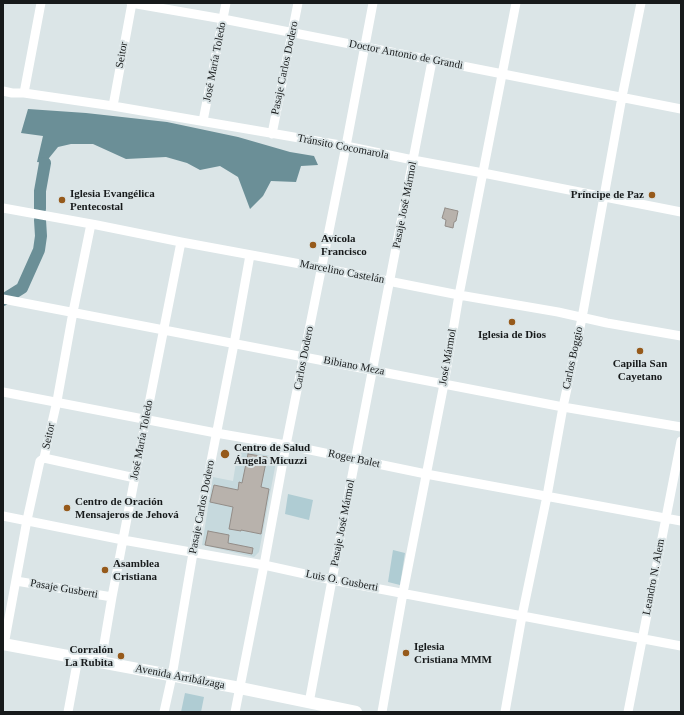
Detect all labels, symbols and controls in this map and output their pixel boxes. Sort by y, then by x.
street label: Pasaje Carlos Dodero [269,20,301,116]
street label: José María Toledo [201,21,229,103]
street label: Doctor Antonio de Grandi [348,37,464,73]
street label: Seitor [113,41,131,69]
street label: Tránsito Cocomarola [296,132,390,162]
street label: Pasaje José Mármol [390,161,420,249]
place label: Iglesia Evangélica Pentecostal [70,187,155,213]
place label: Príncipe de Paz [571,188,644,202]
marker: Príncipe de Paz [647,190,657,200]
marker: Iglesia Evangélica Pentecostal [57,195,67,205]
place label: Avícola Francisco [321,232,367,258]
marker: Avícola Francisco [308,240,318,250]
street label: Marcelino Castelán [299,257,385,287]
marker: Iglesia de Dios [507,317,517,327]
street label: Carlos Dodero [291,325,317,391]
street label: Carlos Boggio [560,325,586,391]
street label: José Mármol [437,328,459,386]
place label: Iglesia de Dios [478,328,546,342]
marker: Capilla San Cayetano [635,346,645,356]
street label: Bibiano Meza [322,354,386,378]
place label: Capilla San Cayetano [613,357,667,383]
street label: José María Toledo [128,399,156,481]
street label: Seitor [40,422,58,450]
place label: Centro de Salud Ángela Micuzzi [234,441,310,467]
street label: Roger Balet [327,447,381,471]
marker: Centro de Salud Ángela Micuzzi [219,448,231,460]
street label: Pasaje Carlos Dodero [186,459,218,555]
street label: Pasaje José Mármol [328,479,358,567]
place label: Centro de Oración Mensajeros de Jehová [75,495,179,521]
marker: Centro de Oración Mensajeros de Jehová [62,503,72,513]
street label: Leandro N. Alem [640,538,668,616]
place label: Asamblea Cristiana [113,557,159,583]
marker: Asamblea Cristiana [100,565,110,575]
street label: Luis O. Gusberti [305,567,379,595]
street label: Pasaje Gusberti [29,577,99,601]
place label: Iglesia Cristiana MMM [414,640,492,666]
place label: Corralón La Rubita [65,643,113,669]
marker: Iglesia Cristiana MMM [401,648,411,658]
marker: Corralón La Rubita [116,651,126,661]
street label: Avenida Arribálzaga [134,662,226,692]

